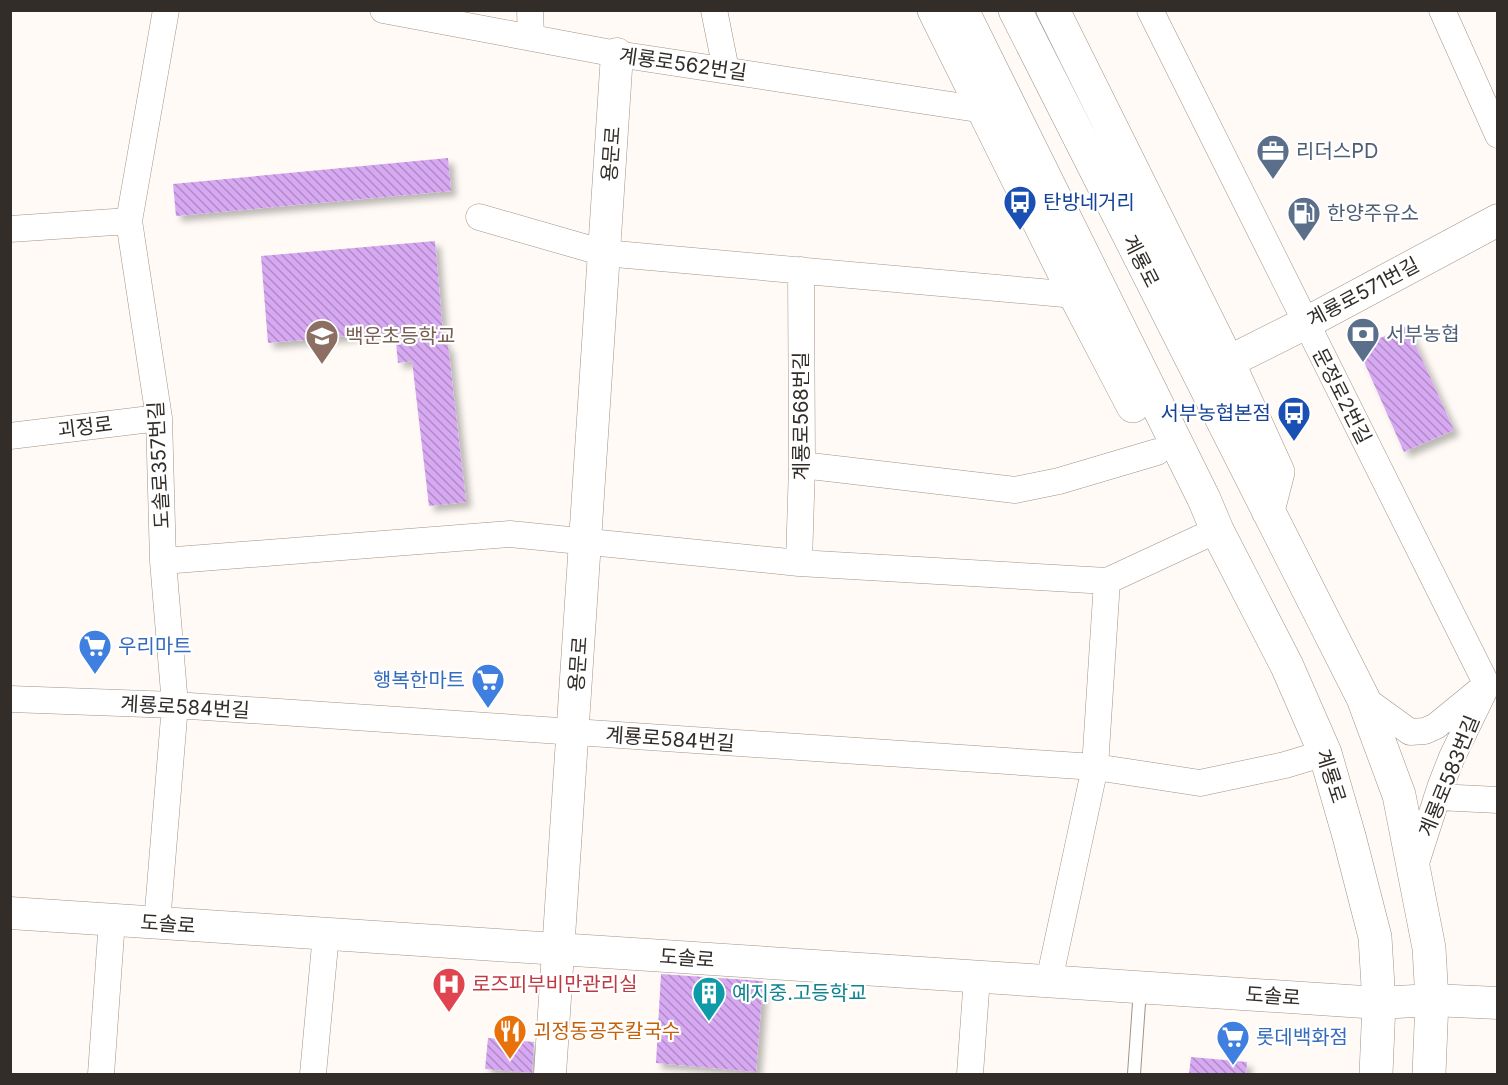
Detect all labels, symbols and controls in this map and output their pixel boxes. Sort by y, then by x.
street label: 계룡로562번길 [618,43,748,85]
street label: 용문로 [597,126,625,182]
office icon: 리더스PD [1255,133,1291,180]
place label: 리더스PD [1296,139,1378,163]
bus stop icon: 탄방네거리 [1002,184,1038,231]
place label: 탄방네거리 [1043,190,1135,214]
fuel station icon: 한양주유소 [1286,195,1322,242]
place label: 한양주유소 [1327,201,1419,225]
street label: 계룡로 [1118,231,1164,291]
street label: 계룡로571번길 [1303,252,1423,332]
bank icon: 서부농협 [1345,316,1381,363]
school or university icon: 백운초등학교 [304,318,340,365]
place label: 서부농협 [1386,322,1460,346]
place label: 백운초등학교 [345,324,455,348]
street label: 문정로2번길 [1308,344,1376,448]
street label: 계룡로568번길 [789,352,813,480]
bus stop icon: 서부농협본점 [1276,395,1312,442]
street label: 도솔로357번길 [144,401,174,529]
place label: 서부농협본점 [1161,401,1271,425]
street label: 괴정로 [56,412,114,442]
supermarket icon: 우리마트 [77,628,113,675]
place label: 우리마트 [118,634,192,658]
street label: 용문로 [564,636,592,692]
supermarket icon: 행복한마트 [470,662,506,709]
place label: 행복한마트 [373,668,465,692]
street label: 계룡로584번길 [120,692,250,722]
street label: 계룡로583번길 [1414,712,1484,840]
street label: 계룡로584번길 [605,723,735,755]
street label: 계룡로 [1311,746,1351,806]
street label: 도솔로 [140,910,196,938]
street label: 도솔로 [659,944,715,972]
hospital icon: 로즈피부비만관리실 [431,966,467,1013]
place label: 로즈피부비만관리실 [472,972,638,996]
building icon: 예지중.고등학교 [691,975,727,1022]
place label: 예지중.고등학교 [732,981,867,1005]
street label: 도솔로 [1245,982,1301,1010]
restaurant icon: 괴정동공주칼국수 [492,1013,528,1060]
place label: 괴정동공주칼국수 [533,1019,680,1043]
supermarket icon: 롯데백화점 [1215,1019,1251,1066]
place label: 롯데백화점 [1256,1025,1348,1049]

